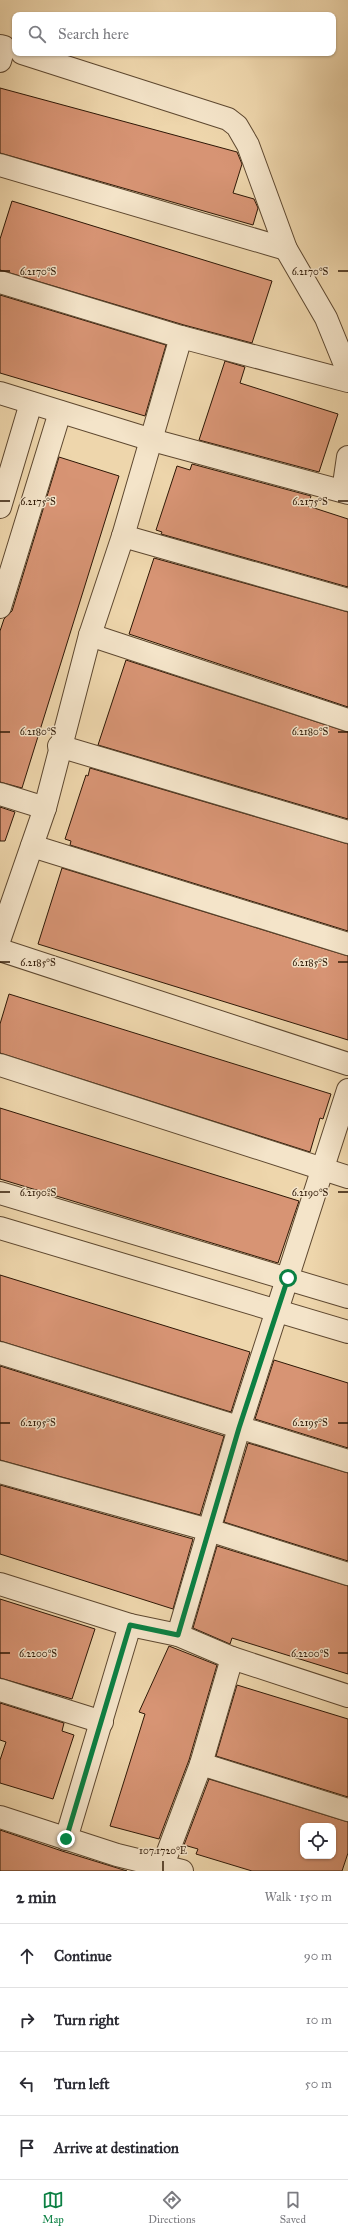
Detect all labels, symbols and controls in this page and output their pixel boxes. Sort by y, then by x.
search box [12,12,336,56]
icon: search [26,23,48,45]
text: Search here [58,25,129,43]
text: 6.2170°S [20,266,57,278]
text: 6.2170°S [292,266,329,278]
text: 6.2175°S [20,496,56,508]
text: 6.2175°S [292,496,328,508]
text: 6.2180°S [20,726,57,738]
text: 6.2180°S [292,726,329,738]
text: 6.2185°S [20,957,56,969]
text: 6.2185°S [292,957,328,969]
text: 6.2190°S [20,1187,57,1199]
text: 6.2190°S [292,1187,329,1199]
route start [279,1269,297,1287]
text: 6.2195°S [20,1417,56,1429]
text: 6.2195°S [292,1417,328,1429]
text: 6.2200°S [19,1648,57,1660]
text: 6.2200°S [291,1648,329,1660]
map controls [300,1823,336,1859]
button: locate [300,1823,336,1859]
route end [57,1830,75,1848]
text: 107.1720°E [139,1845,187,1857]
text: 2 min [16,1887,56,1908]
text: Walk · 150 m [264,1889,332,1905]
icon: ahead [16,1945,38,1967]
text: Continue [54,1947,112,1965]
text: 90 m [304,1948,332,1964]
icon: right [16,2009,38,2031]
text: Turn right [54,2011,119,2029]
text: 10 m [306,2012,332,2028]
icon: left [16,2073,38,2095]
text: Turn left [54,2075,110,2093]
text: 50 m [305,2076,332,2092]
icon: arrive [16,2137,38,2159]
text: Arrive at destination [54,2139,179,2157]
tab: Map [42,2189,64,2226]
tab: Directions [148,2189,196,2226]
tab: Saved [280,2189,306,2226]

